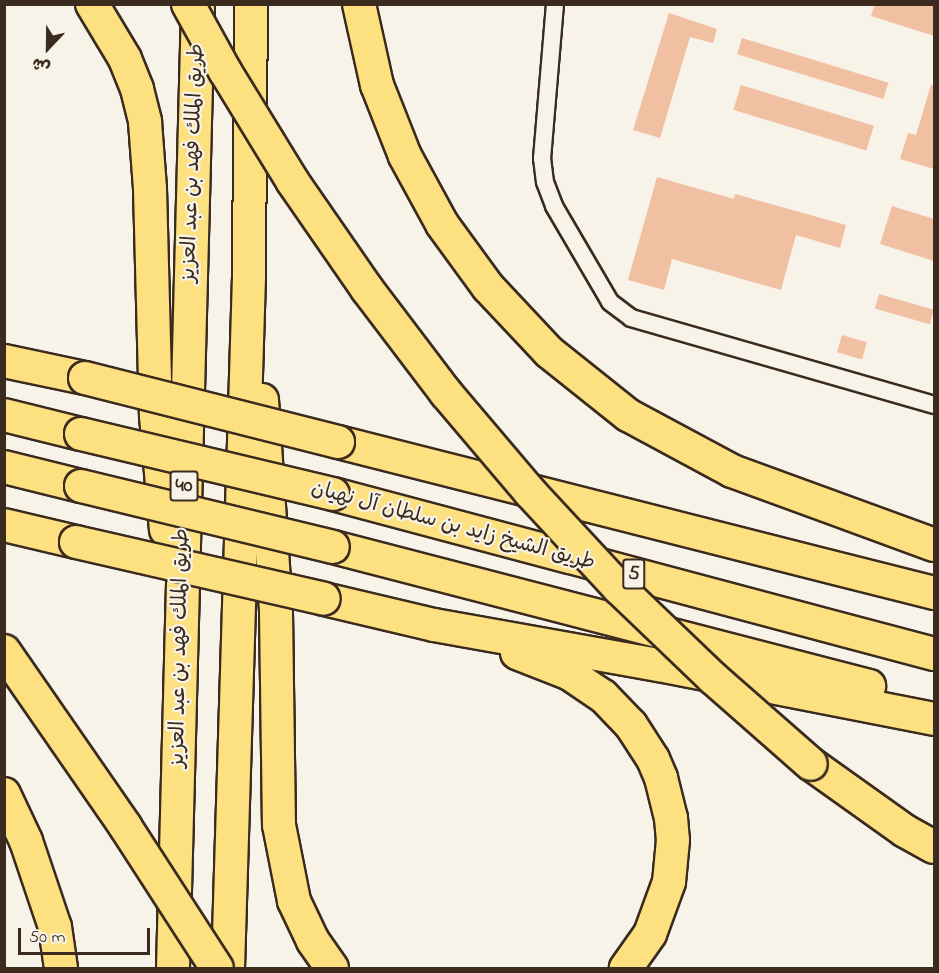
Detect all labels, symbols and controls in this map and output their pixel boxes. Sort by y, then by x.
north arrow [18,18,78,78]
street label: طريق الملك فهد بن عبد العزيز [176,43,210,283]
text: ش [29,50,54,79]
road number: 40 [169,469,199,503]
street label: طريق الشيخ زايد بن سلطان آل نهيان [308,476,598,576]
street label: طريق الملك فهد بن عبد العزيز [165,528,195,768]
road number: 5 [622,557,646,591]
scale bar [21,916,153,954]
text: 50 m [29,925,66,951]

